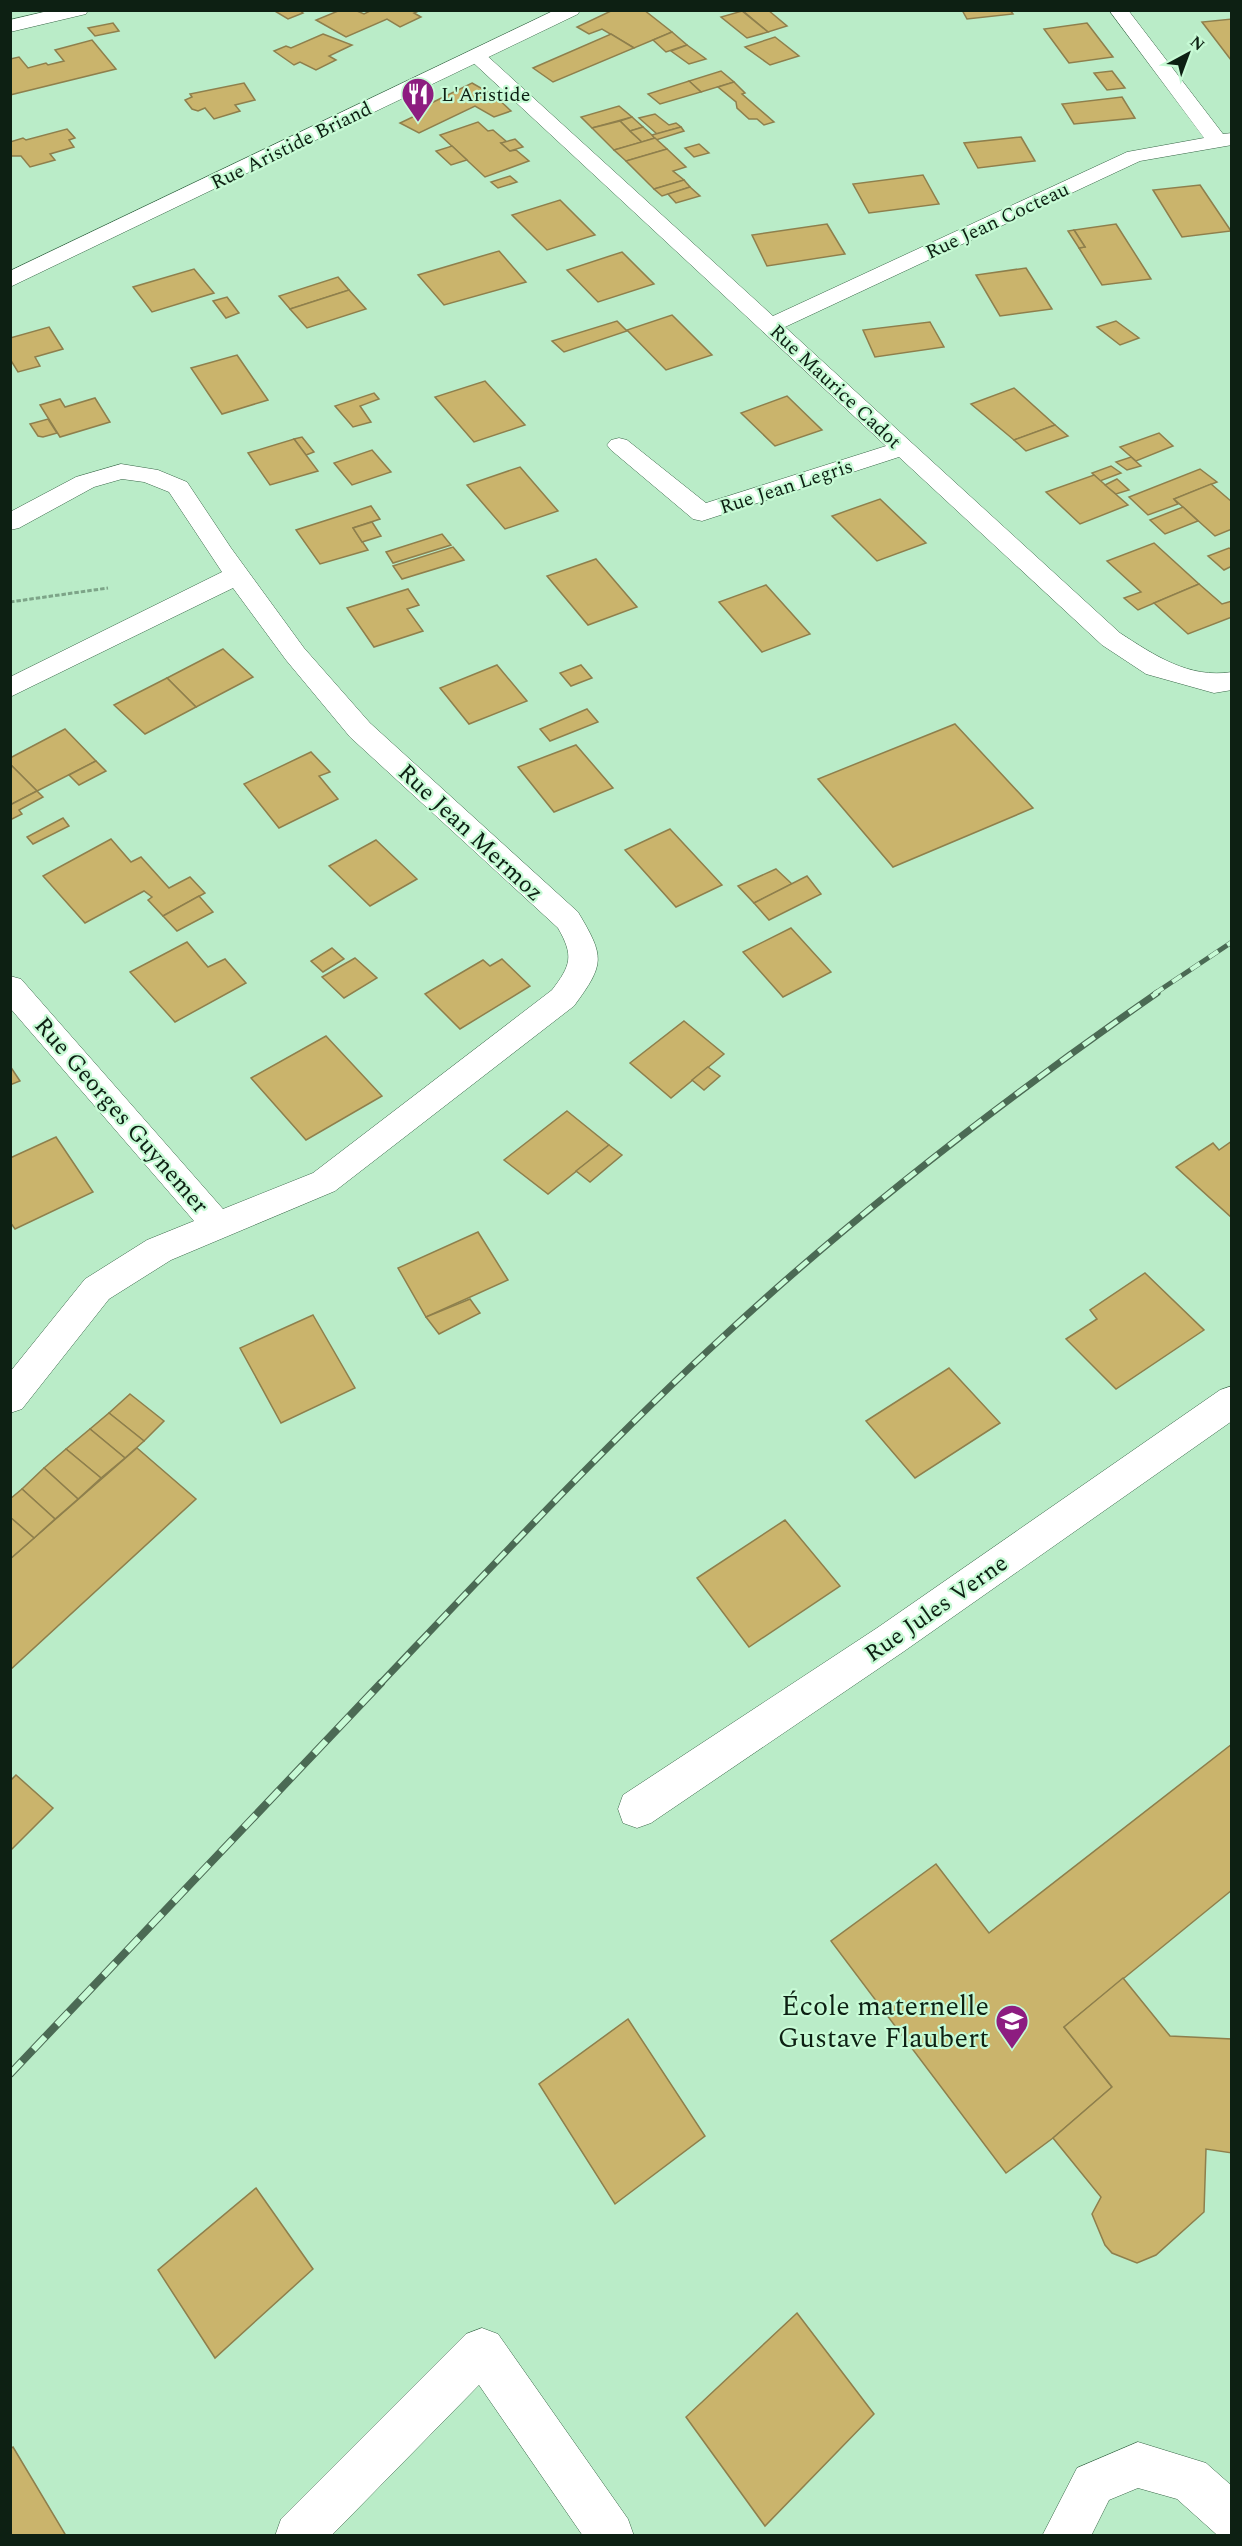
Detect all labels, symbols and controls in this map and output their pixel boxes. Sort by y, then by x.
north arrow [1158,24,1218,84]
text: N [1184,30,1210,57]
restaurant icon: L'Aristide [400,76,436,123]
place label: L'Aristide [441,80,530,110]
street label: Rue Aristide Briand [206,94,377,198]
street label: Rue Jean Cocteau [921,174,1074,267]
street label: Rue Maurice Cadot [763,317,908,456]
street label: Rue Jean Legris [716,451,857,523]
street label: Rue Jean Mermoz [389,755,551,910]
street label: Rue Georges Guynemer [25,1009,217,1222]
street label: Rue Jules Verne [857,1546,1016,1672]
place label: École maternelle Gustave Flaubert [778,1985,989,2060]
school or university icon: École maternelle Gustave Flaubert [994,2003,1030,2050]

